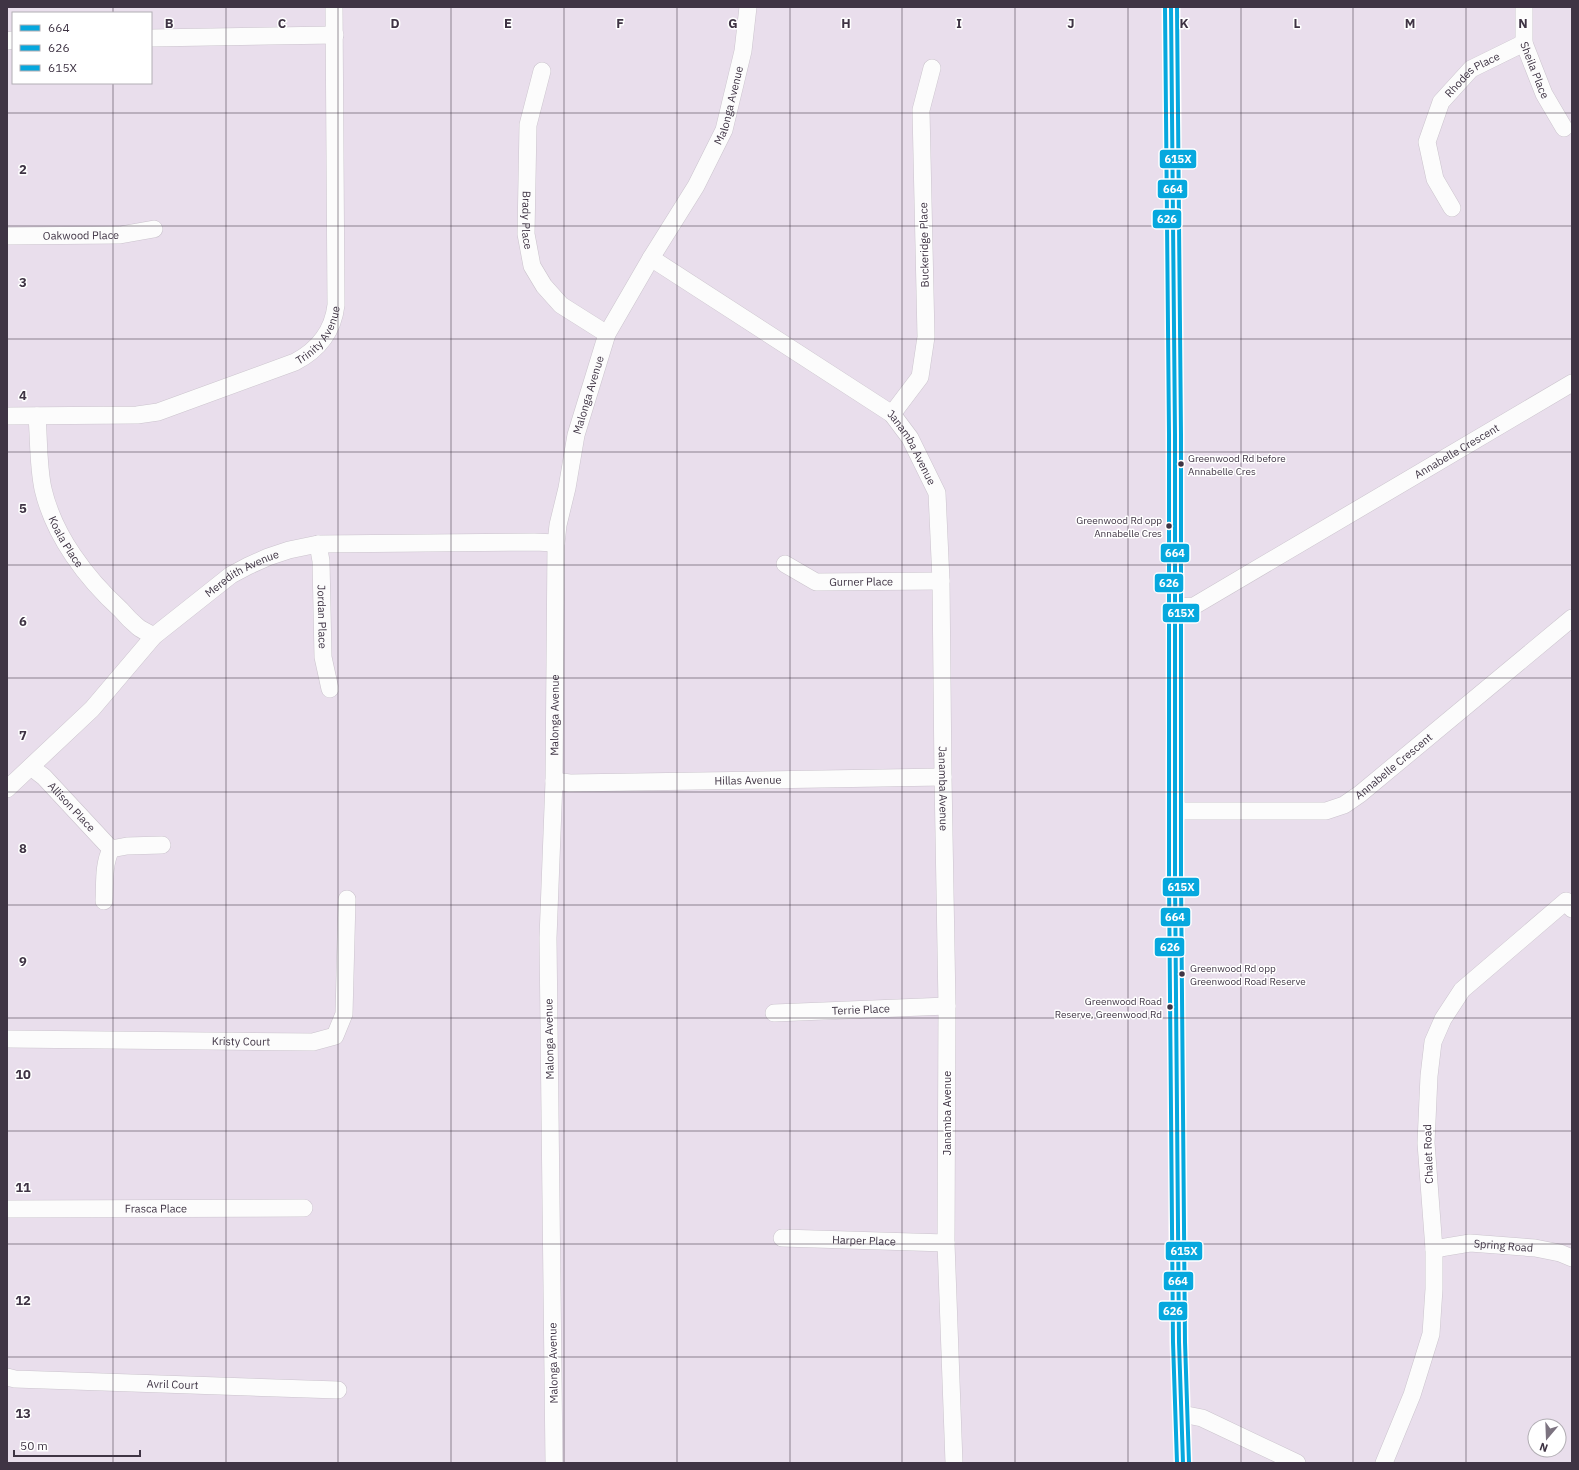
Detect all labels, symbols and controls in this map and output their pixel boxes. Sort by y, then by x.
legend [12,12,152,84]
text: B [165,15,174,32]
text: C [278,15,287,32]
text: D [390,15,400,32]
text: E [504,15,512,32]
text: F [616,15,624,32]
text: G [728,15,738,32]
text: H [841,15,851,32]
text: I [956,15,962,32]
text: J [1067,15,1075,32]
text: K [1179,15,1189,32]
text: L [1294,15,1301,32]
text: M [1405,15,1415,32]
text: N [1518,15,1528,32]
text: 664 [48,20,70,35]
text: 626 [48,40,70,55]
street label: Sheila Place [1517,40,1552,101]
street label: Rhodes Place [1442,49,1502,100]
text: 615X [48,60,78,75]
street label: Malonga Avenue [711,65,746,147]
line badge: 615X [1159,149,1197,169]
text: 615X [1164,152,1192,166]
text: 2 [19,161,27,178]
line badge: 664 [1157,179,1188,199]
text: 664 [1163,182,1183,196]
street label: Brady Place [519,191,536,251]
street label: Buckeridge Place [916,202,932,288]
line badge: 626 [1152,209,1182,229]
text: 626 [1157,212,1177,226]
street label: Oakwood Place [43,228,119,243]
text: 3 [19,274,27,291]
street label: Trinity Avenue [293,305,343,367]
street label: Malonga Avenue [570,354,607,436]
text: 4 [19,387,27,404]
street label: Janamba Avenue [885,406,939,487]
street label: Annabelle Crescent [1412,420,1502,482]
place label: Greenwood Rd before Annabelle Cres [1188,452,1286,478]
marker: Greenwood Rd before Annabelle Cres [1176,459,1186,469]
text: 5 [19,500,27,517]
street label: Koala Place [46,514,86,570]
place label: Greenwood Rd opp Annabelle Cres [1076,514,1162,540]
marker: Greenwood Rd opp Annabelle Cres [1164,521,1174,531]
line badge: 664 [1160,543,1190,563]
text: 664 [1165,546,1185,560]
street label: Meredith Avenue [202,547,281,600]
line badge: 626 [1154,573,1184,593]
street label: Gurner Place [829,574,893,589]
text: 626 [1159,576,1179,590]
street label: Jordan Place [314,585,330,649]
line badge: 615X [1162,603,1200,623]
text: 615X [1167,606,1195,620]
text: 6 [19,613,27,630]
street label: Malonga Avenue [547,674,562,756]
text: 7 [19,727,27,744]
street label: Annabelle Crescent [1352,730,1435,802]
street label: Janamba Avenue [936,746,951,831]
street label: Hillas Avenue [714,773,781,788]
street label: Allison Place [45,779,98,835]
text: 8 [19,840,27,857]
line badge: 615X [1162,877,1200,897]
text: 615X [1167,880,1195,894]
line badge: 664 [1160,907,1191,927]
text: 664 [1165,910,1185,924]
line badge: 626 [1154,937,1185,957]
text: 626 [1160,940,1180,954]
text: 9 [19,953,27,970]
place label: Greenwood Rd opp Greenwood Road Reserve [1190,962,1306,988]
marker: Greenwood Rd opp Greenwood Road Reserve [1177,969,1187,979]
place label: Greenwood Road Reserve, Greenwood Rd [1055,995,1162,1021]
street label: Malonga Avenue [541,998,557,1080]
street label: Terrie Place [832,1001,890,1018]
marker: Greenwood Road Reserve, Greenwood Rd [1165,1002,1175,1012]
street label: Kristy Court [212,1034,270,1049]
text: 10 [15,1066,31,1083]
street label: Janamba Avenue [940,1071,954,1155]
street label: Chalet Road [1420,1124,1436,1184]
text: 11 [15,1179,31,1196]
street label: Frasca Place [125,1201,187,1216]
street label: Harper Place [832,1233,896,1248]
street label: Spring Road [1473,1236,1534,1255]
line badge: 615X [1165,1241,1203,1261]
text: 615X [1170,1244,1198,1258]
line badge: 664 [1163,1271,1194,1291]
text: 664 [1168,1274,1188,1288]
text: 12 [15,1292,31,1309]
line badge: 626 [1158,1301,1188,1321]
text: 626 [1163,1304,1183,1318]
street label: Malonga Avenue [545,1322,561,1404]
street label: Avril Court [146,1376,199,1392]
text: 13 [15,1405,31,1422]
north arrow [1527,1418,1567,1458]
scale bar [14,1432,140,1458]
text: 50 m [20,1438,48,1453]
text: N [1538,1440,1550,1455]

